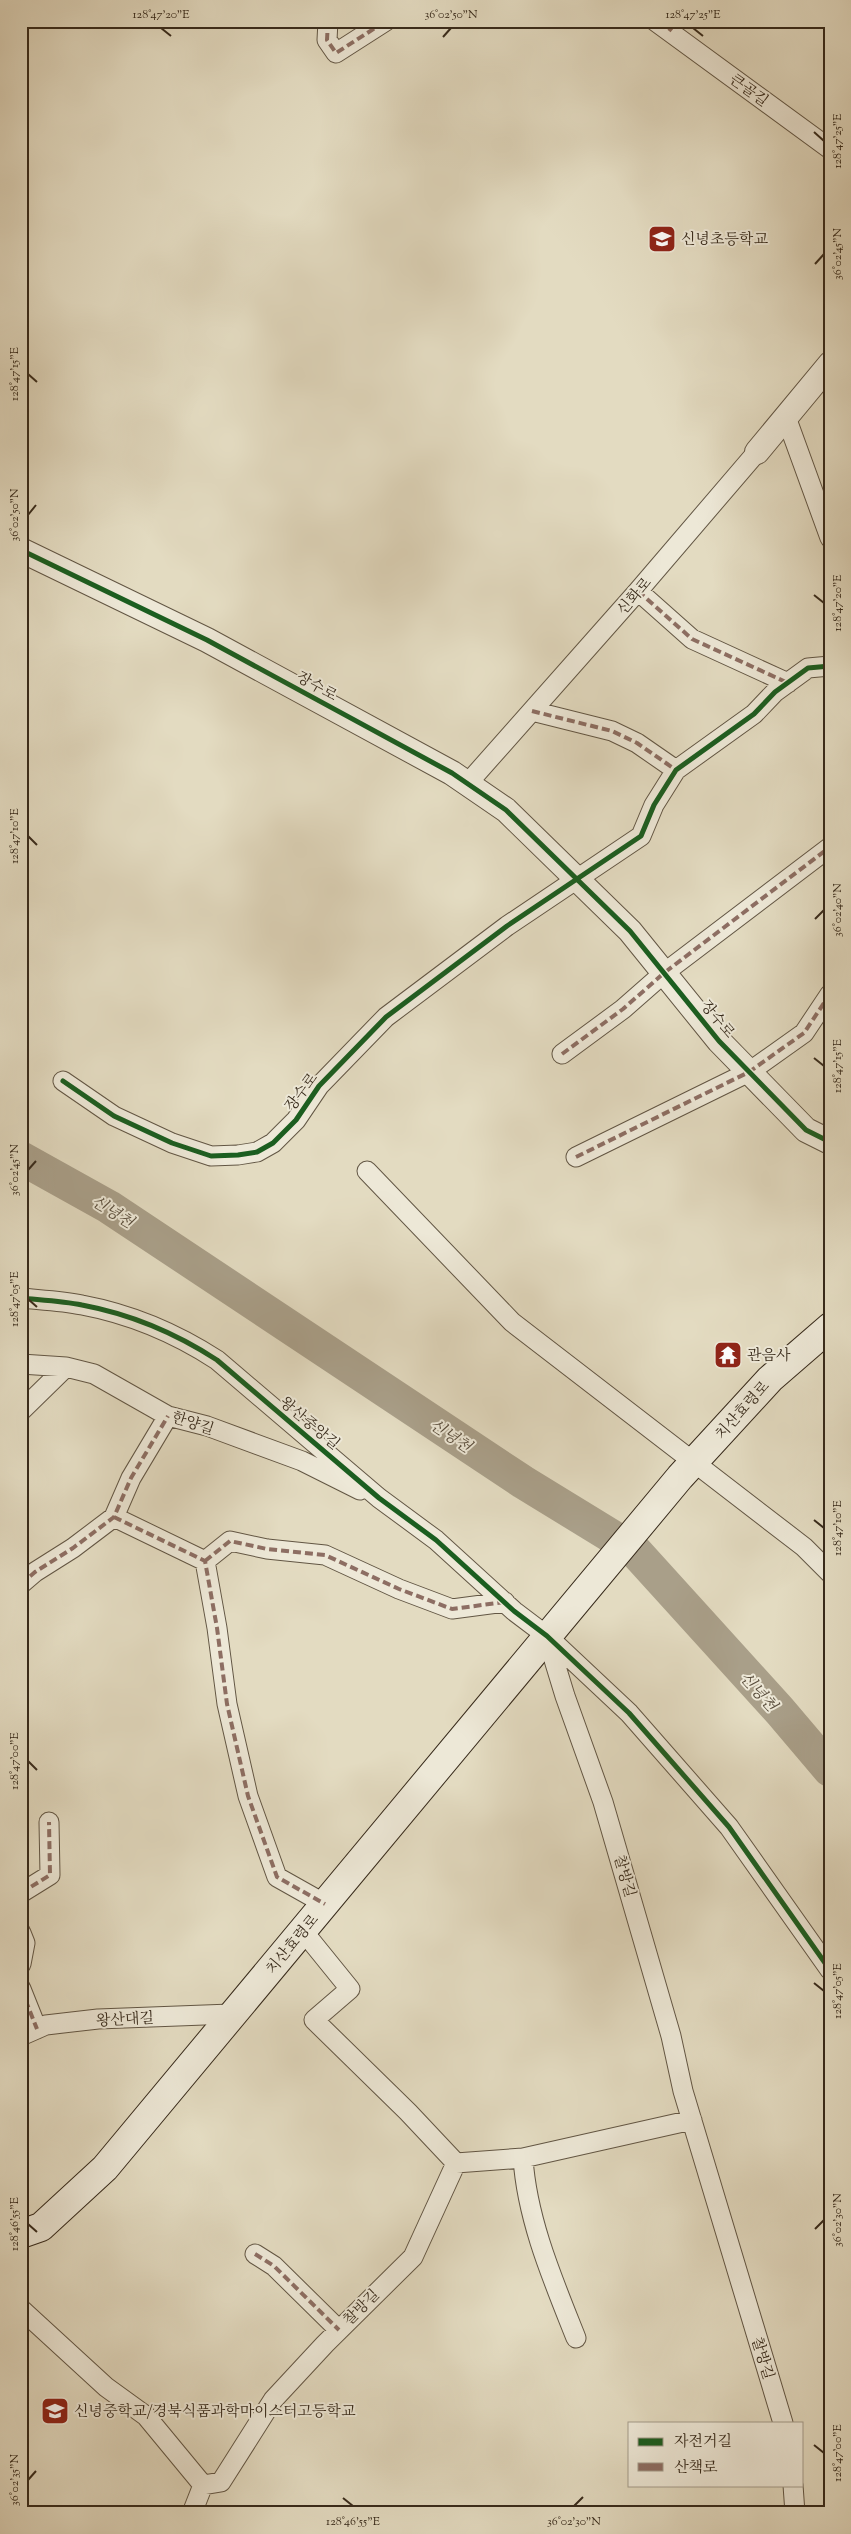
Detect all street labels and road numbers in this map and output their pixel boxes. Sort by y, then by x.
street label: 큰골길 [724,70,772,112]
street label: 신화로 [613,573,658,620]
street label: 장수로 [292,668,341,707]
street label: 장수로 [695,997,739,1044]
street label: 장수로 [281,1069,324,1117]
street label: 치산효령로 [711,1377,775,1445]
street label: 왕산중앙길 [275,1393,344,1455]
street label: 한양길 [169,1408,216,1441]
street label: 찰방길 [607,1853,640,1900]
street label: 치산효령로 [262,1910,325,1979]
street label: 왕산대길 [96,2008,155,2033]
street label: 찰방길 [339,2285,385,2331]
street label: 찰방길 [745,2335,778,2382]

